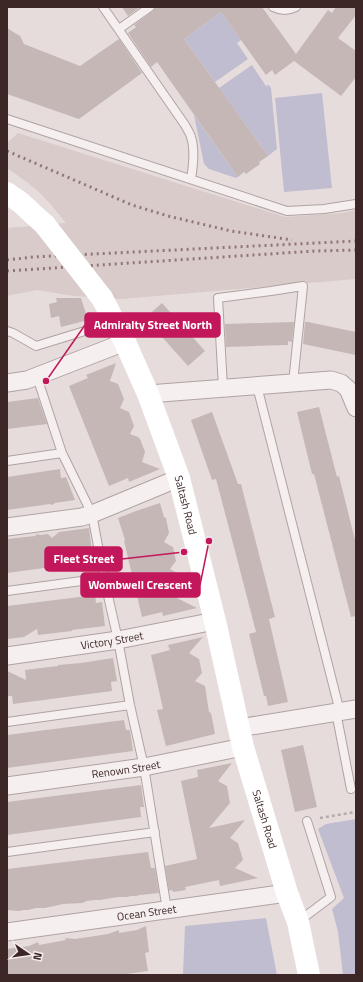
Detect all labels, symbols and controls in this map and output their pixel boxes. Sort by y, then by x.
callout: Admiralty Street North [85,313,220,337]
text: Admiralty Street North [94,315,212,334]
street label: Saltash Road [171,474,201,537]
callout: Fleet Street [45,547,122,571]
text: Fleet Street [54,549,115,568]
callout: Wombwell Crescent [81,573,200,597]
text: Wombwell Crescent [88,575,192,594]
street label: Victory Street [79,627,145,653]
street label: Renown Street [91,756,162,782]
street label: Saltash Road [248,788,281,851]
street label: Ocean Street [116,900,178,925]
north arrow [8,934,48,974]
text: N [29,951,46,962]

